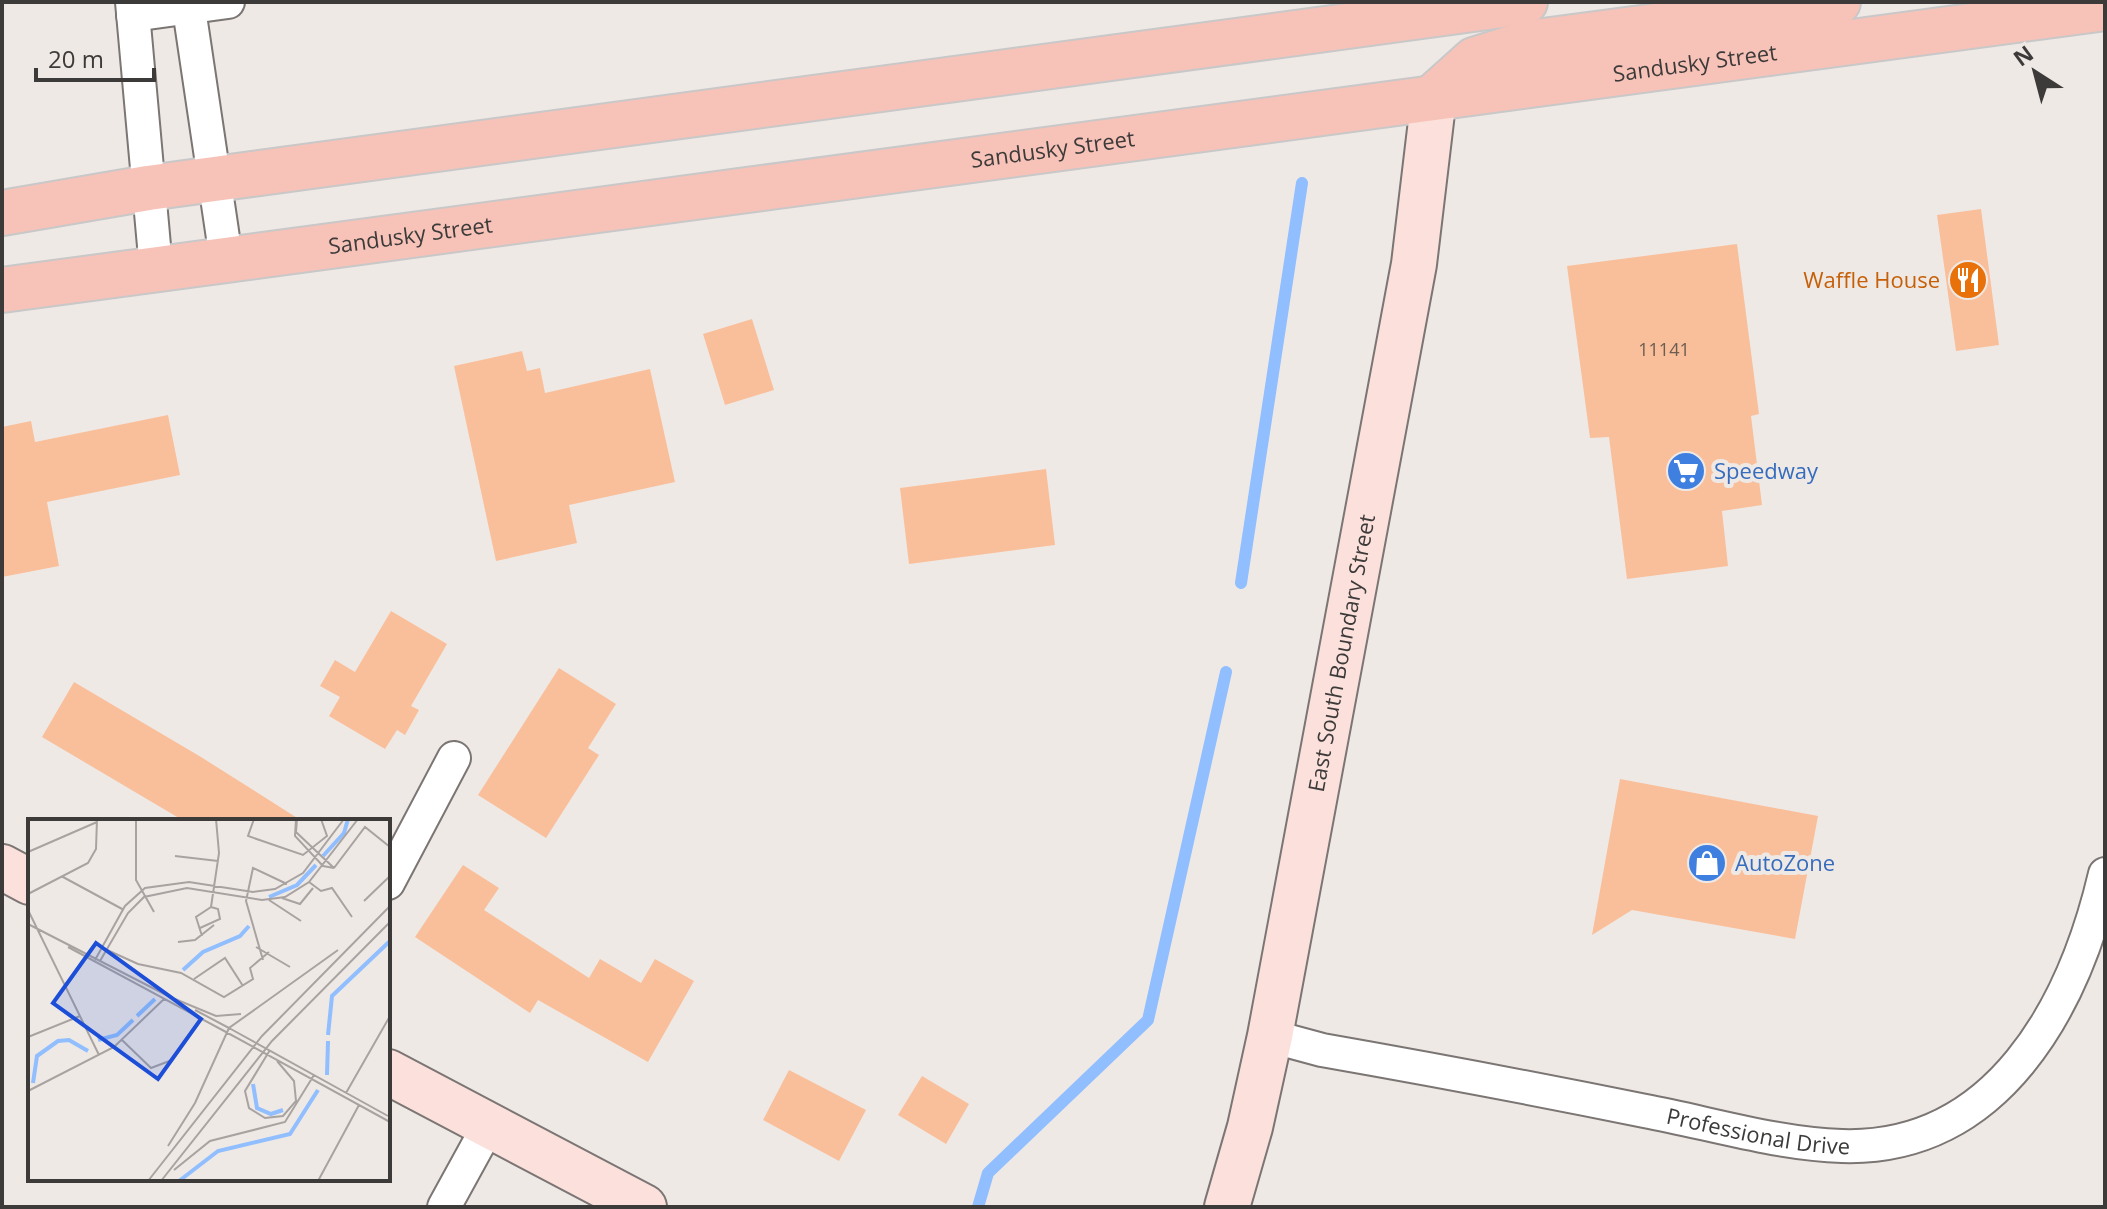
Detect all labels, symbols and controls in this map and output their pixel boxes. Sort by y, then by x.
scale bar [36,32,154,82]
north arrow [1995,32,2075,112]
street label: Sandusky Street [1611,36,1779,88]
text: N [2007,38,2039,72]
text: 20 m [48,42,104,75]
street label: Sandusky Street [969,122,1136,174]
street label: Sandusky Street [326,208,494,260]
restaurant icon: Waffle House [1947,259,1989,301]
place label: Waffle House [1803,264,1940,294]
house number: 11141 [1638,337,1690,361]
supermarket icon: Speedway [1665,450,1707,492]
place label: Speedway [1714,455,1819,485]
street label: East South Boundary Street [1300,511,1381,794]
inset map [28,819,390,1181]
shop icon: AutoZone [1686,842,1728,884]
place label: AutoZone [1735,847,1835,877]
street label: Professional Drive [1664,1100,1850,1160]

